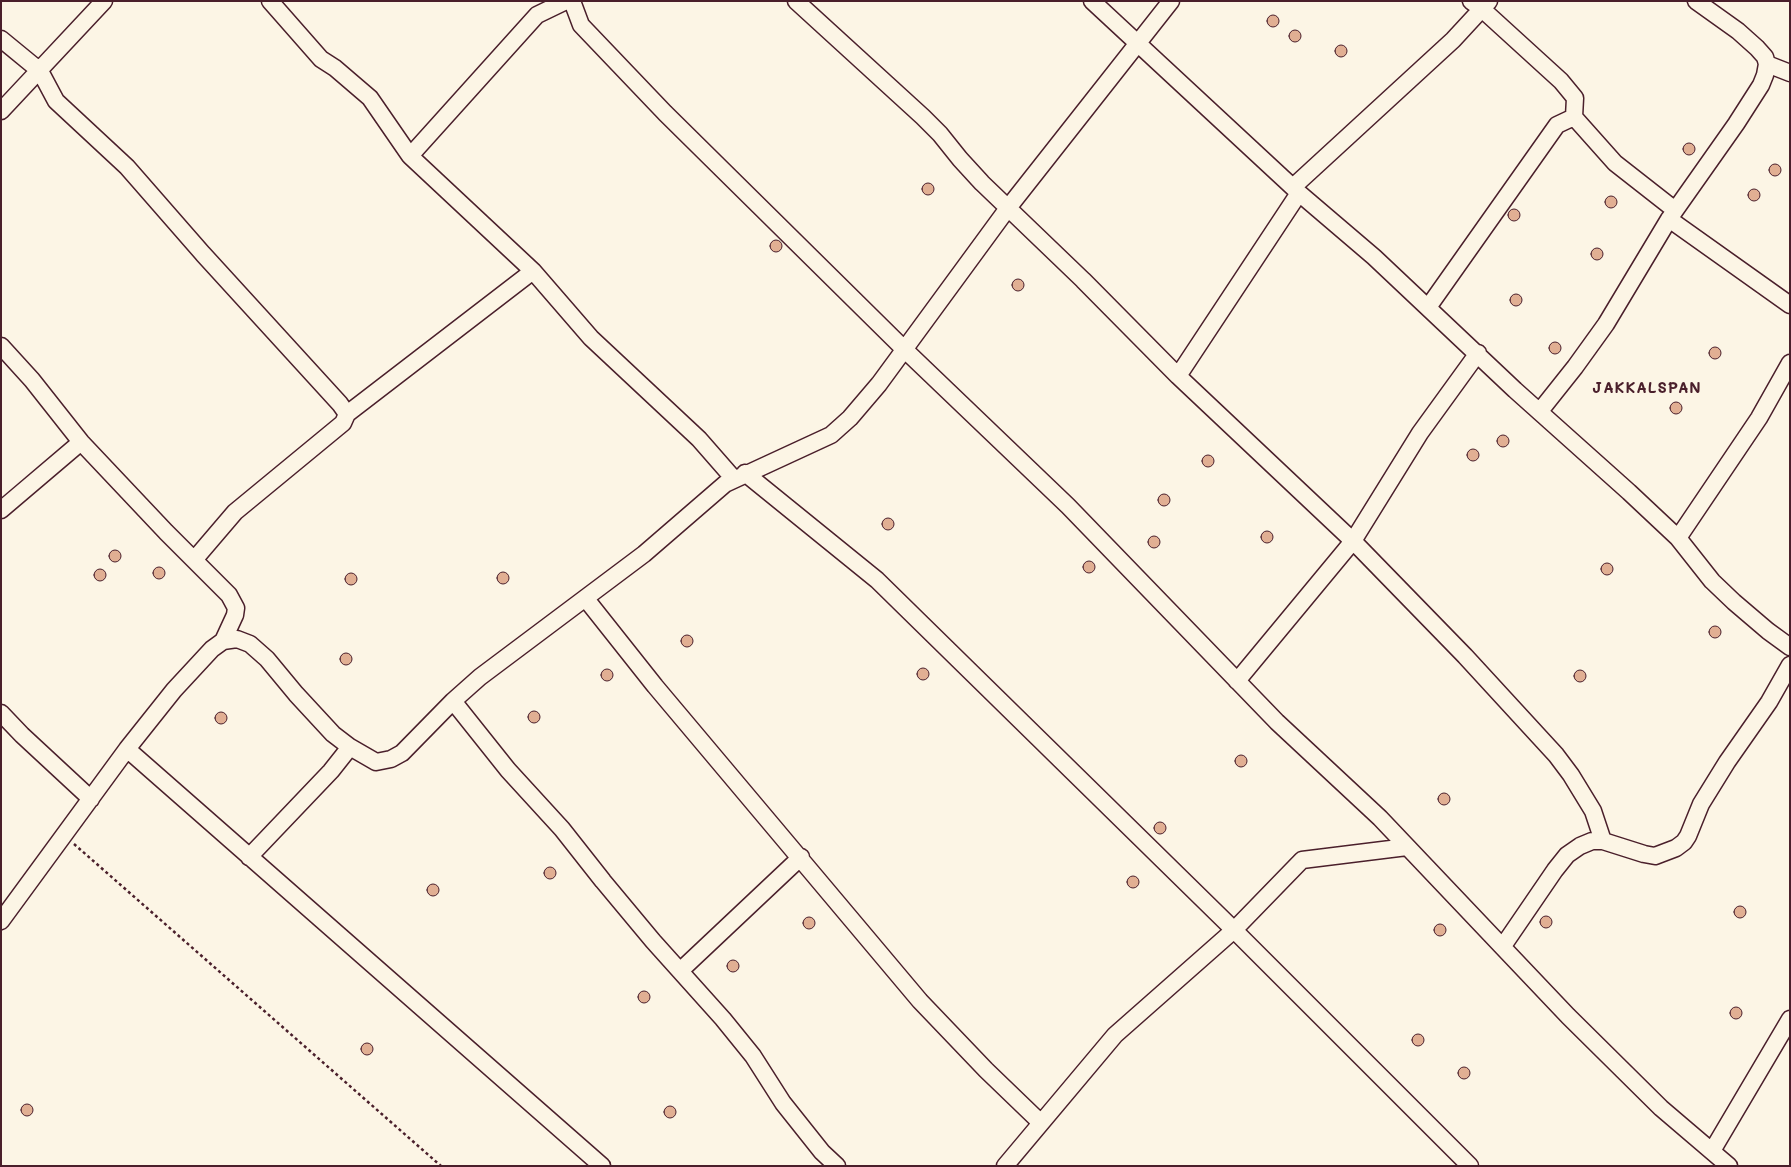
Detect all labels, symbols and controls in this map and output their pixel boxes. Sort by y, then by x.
district label: JAKKALSPAN [1592,379,1702,397]

